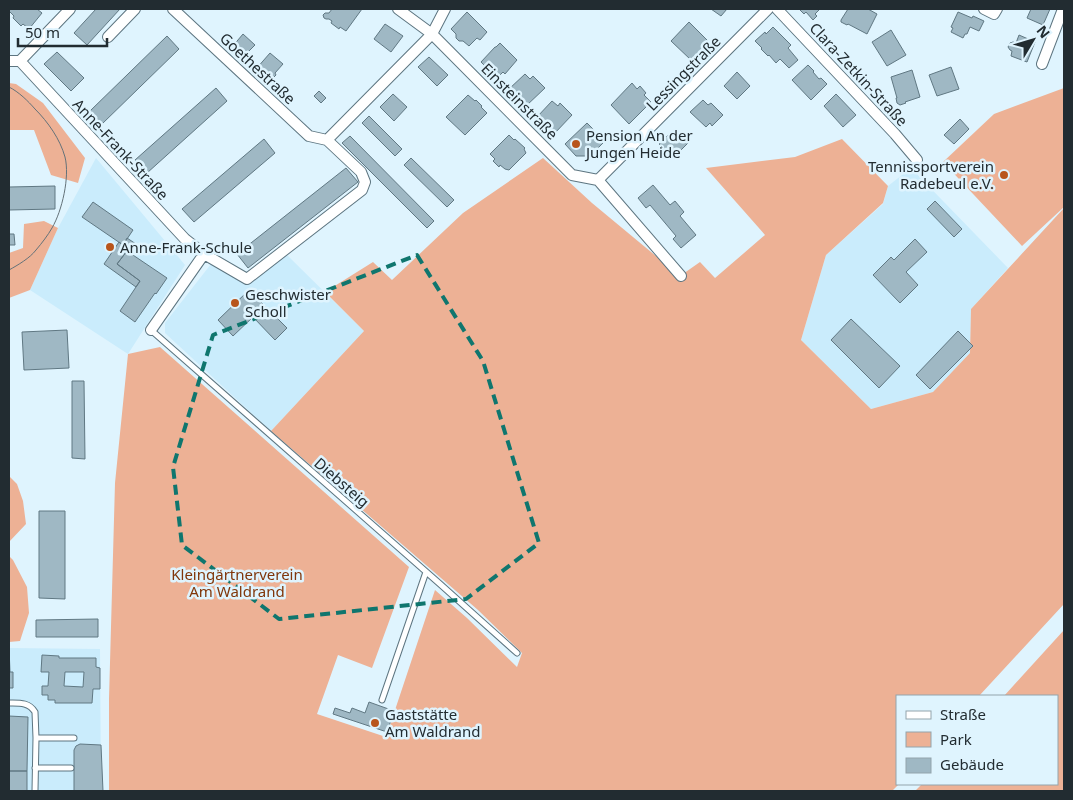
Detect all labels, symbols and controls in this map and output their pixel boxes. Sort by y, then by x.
scale bar [18,15,106,47]
north arrow [1008,15,1058,65]
street label: Clara-Zetkin-Straße [806,18,912,130]
text: N [1033,21,1055,42]
text: 50 m [25,22,60,42]
street label: Goethestraße [216,28,300,108]
street label: Lessingstraße [641,31,725,115]
street label: Einsteinstraße [477,58,563,144]
street label: Anne-Frank-Straße [69,94,173,204]
place label: Pension An der Jungen Heide [584,125,693,162]
marker: Pension An der Jungen Heide [570,138,582,150]
place label: Tennissportverein Radebeul e.V. [868,156,994,193]
marker: Tennissportverein Radebeul e.V. [998,169,1010,181]
place label: Anne-Frank-Schule [120,237,252,257]
marker: Anne-Frank-Schule [104,241,116,253]
place label: Geschwister Scholl [245,284,331,321]
marker: Geschwister Scholl [229,297,241,309]
street label: Diebsteig [310,453,374,511]
park label: Kleingärtnerverein Am Waldrand [171,564,303,601]
legend [896,695,1058,785]
place label: Gaststätte Am Waldrand [385,704,480,741]
text: Straße [940,704,986,724]
marker: Gaststätte Am Waldrand [369,717,381,729]
text: Park [940,729,972,749]
text: Gebäude [940,754,1004,774]

